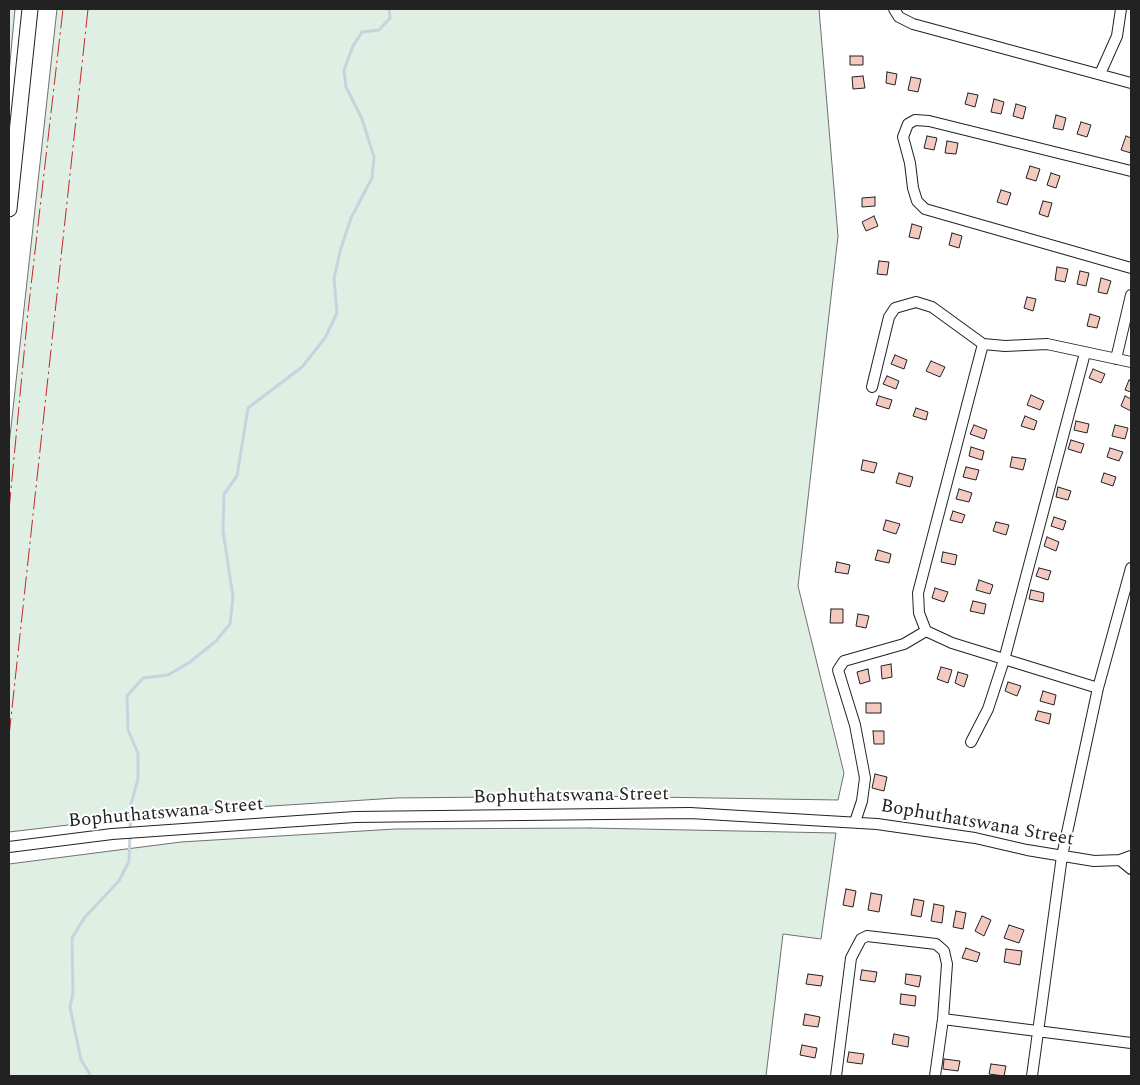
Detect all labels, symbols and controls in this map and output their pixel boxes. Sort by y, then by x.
street label: Bophuthatswana Street [473,784,669,810]
street label: Bophuthatswana Street [67,794,265,834]
street label: Bophuthatswana Street [879,796,1075,852]

